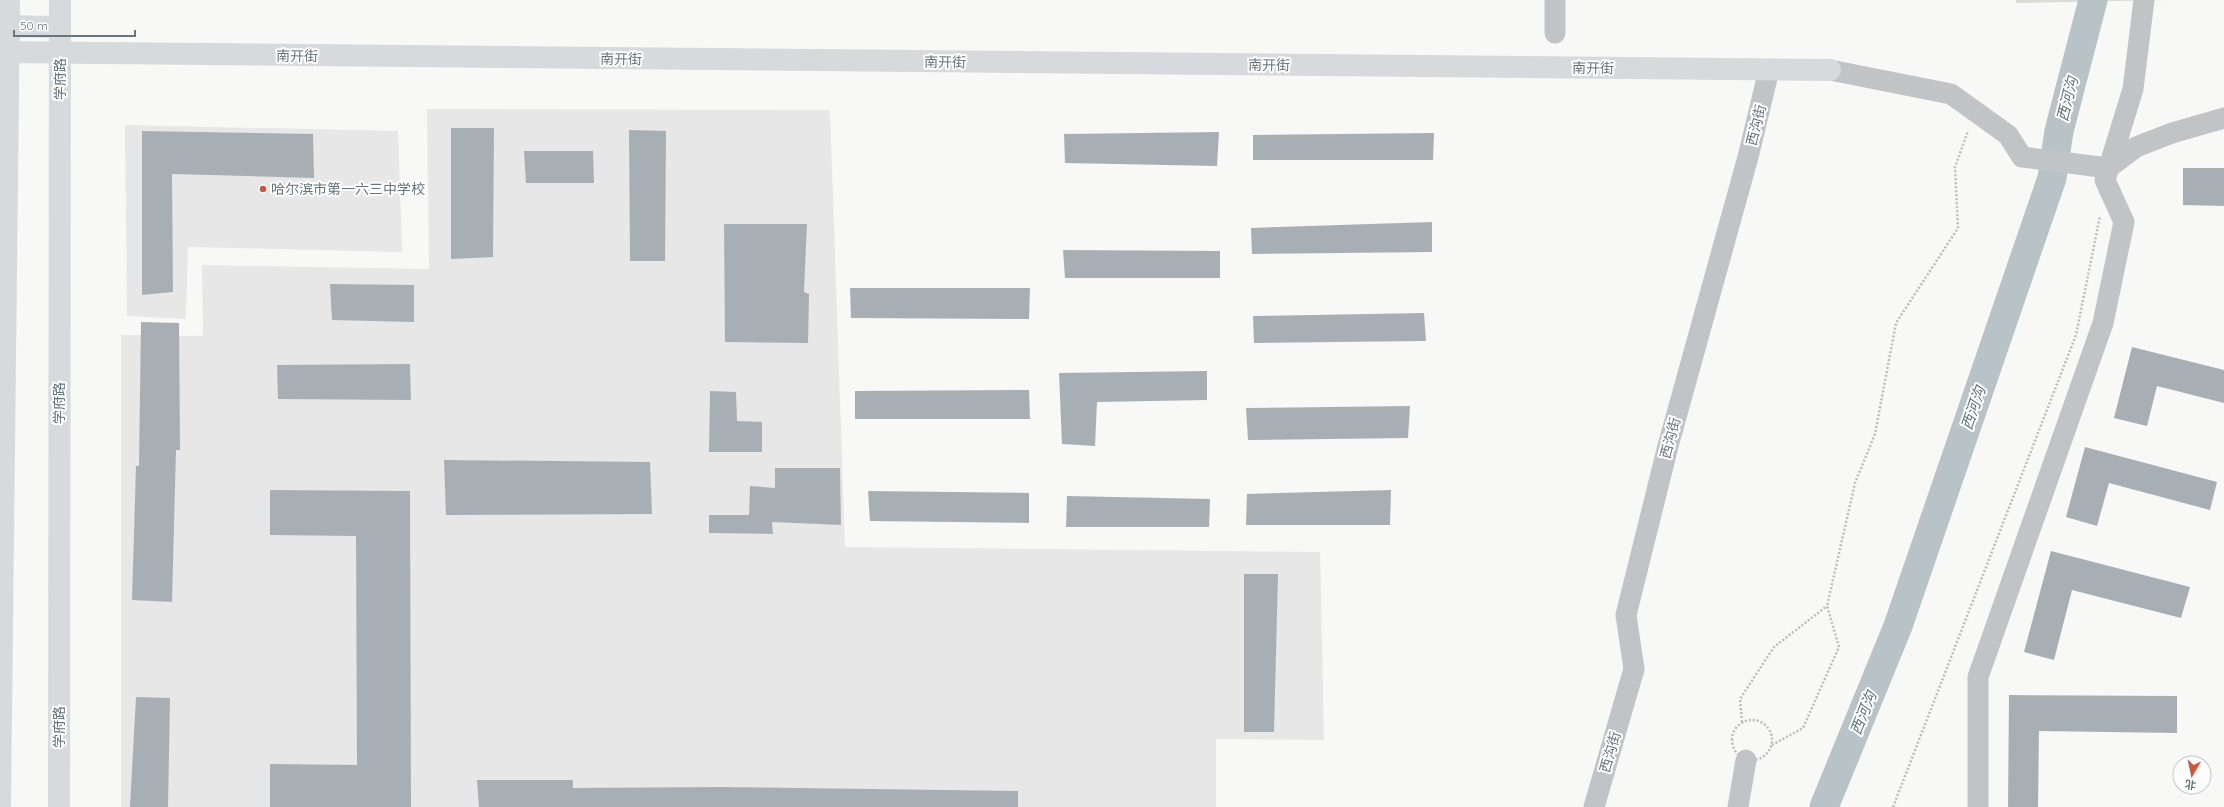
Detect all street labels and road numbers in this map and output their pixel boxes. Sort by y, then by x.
street label: 南开街 [276,47,318,65]
street label: 南开街 [600,50,642,68]
street label: 南开街 [924,53,966,71]
street label: 南开街 [1248,56,1290,74]
street label: 学府路 [51,58,69,100]
street label: 南开街 [1572,59,1614,77]
street label: 西沟街 [1742,102,1770,148]
street label: 学府路 [50,382,68,424]
street label: 西沟街 [1656,415,1684,461]
street label: 学府路 [50,706,68,748]
street label: 西沟街 [1596,729,1624,775]

